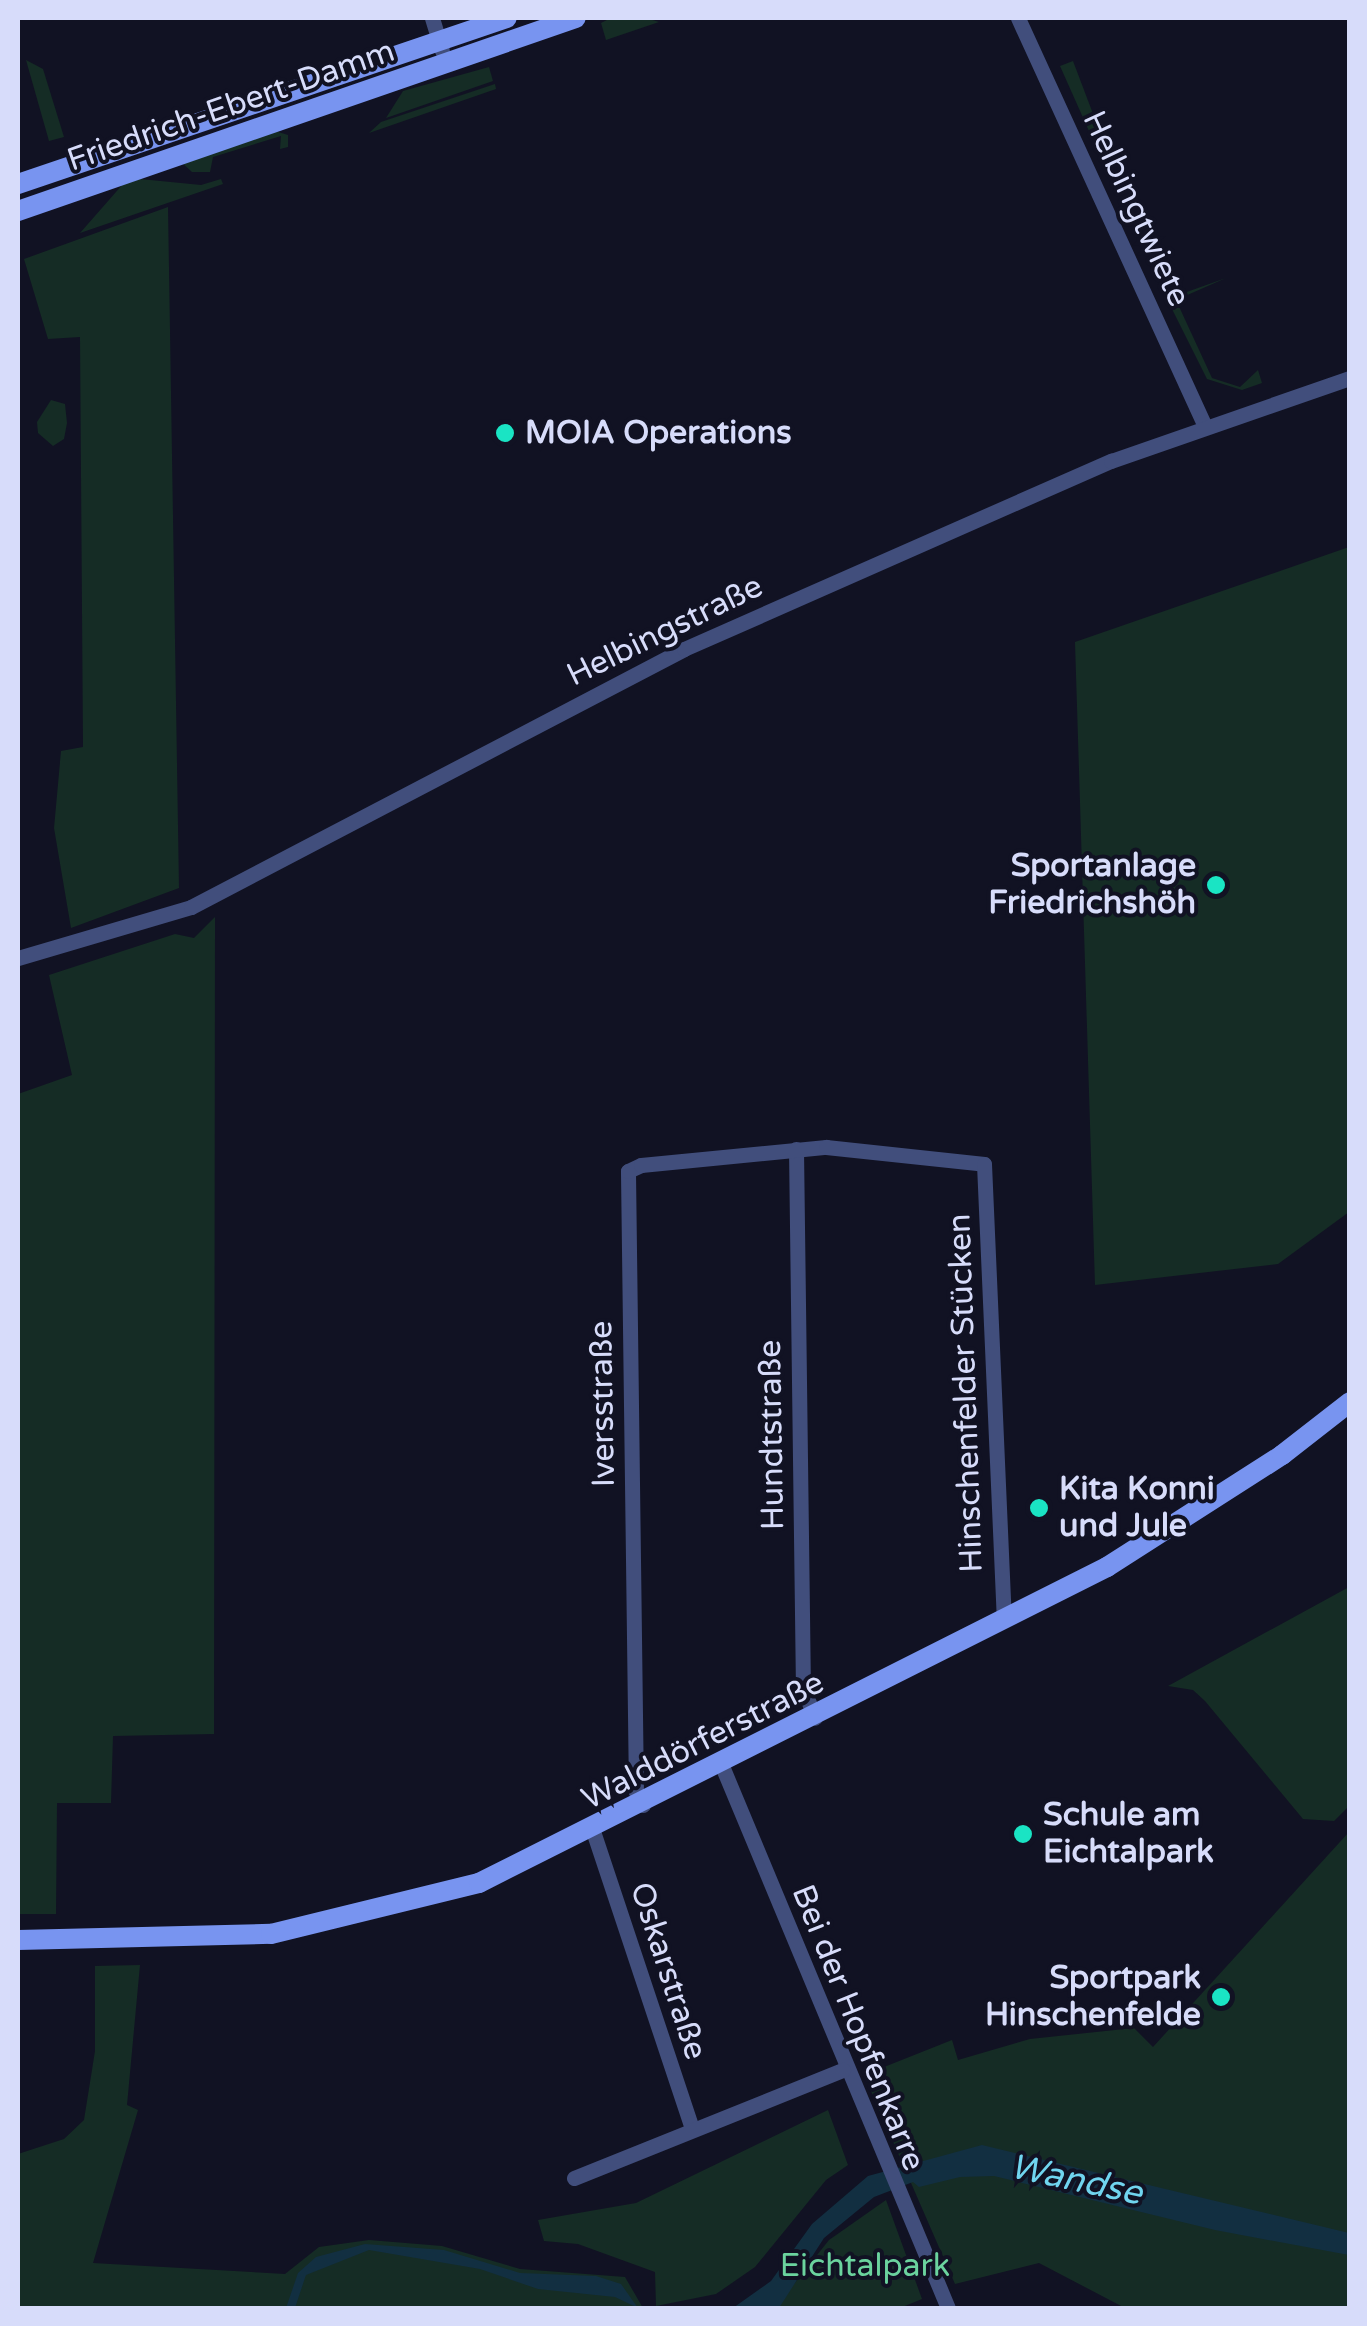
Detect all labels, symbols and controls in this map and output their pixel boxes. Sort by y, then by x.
street label: Friedrich-Ebert-Damm [62,32,400,180]
street label: Helbingtwiete [1074,105,1198,313]
place label: MOIA Operations [525,414,792,452]
marker: MOIA Operations [494,422,516,444]
street label: Helbingstraße [561,567,769,695]
place label: Sportanlage Friedrichshöh [988,848,1196,923]
marker: Sportanlage Friedrichshöh [1205,874,1227,896]
street label: Hinschenfelder Stücken [941,1213,991,1573]
street label: Iversstraße [582,1320,624,1488]
street label: Hundtstraße [751,1339,793,1531]
place label: Kita Konni und Jule [1059,1471,1215,1546]
marker: Kita Konni und Jule [1028,1497,1050,1519]
street label: Walddörferstraße [576,1664,830,1818]
place label: Schule am Eichtalpark [1043,1797,1214,1872]
marker: Schule am Eichtalpark [1012,1823,1034,1845]
street label: Oskarstraße [621,1878,715,2064]
street label: Bei der Hopfenkarre [783,1880,933,2176]
place label: Sportpark Hinschenfelde [985,1960,1201,2035]
marker: Sportpark Hinschenfelde [1210,1986,1232,2008]
water label: Wandse [1006,2146,1146,2214]
park label: Eichtalpark [780,2247,950,2285]

